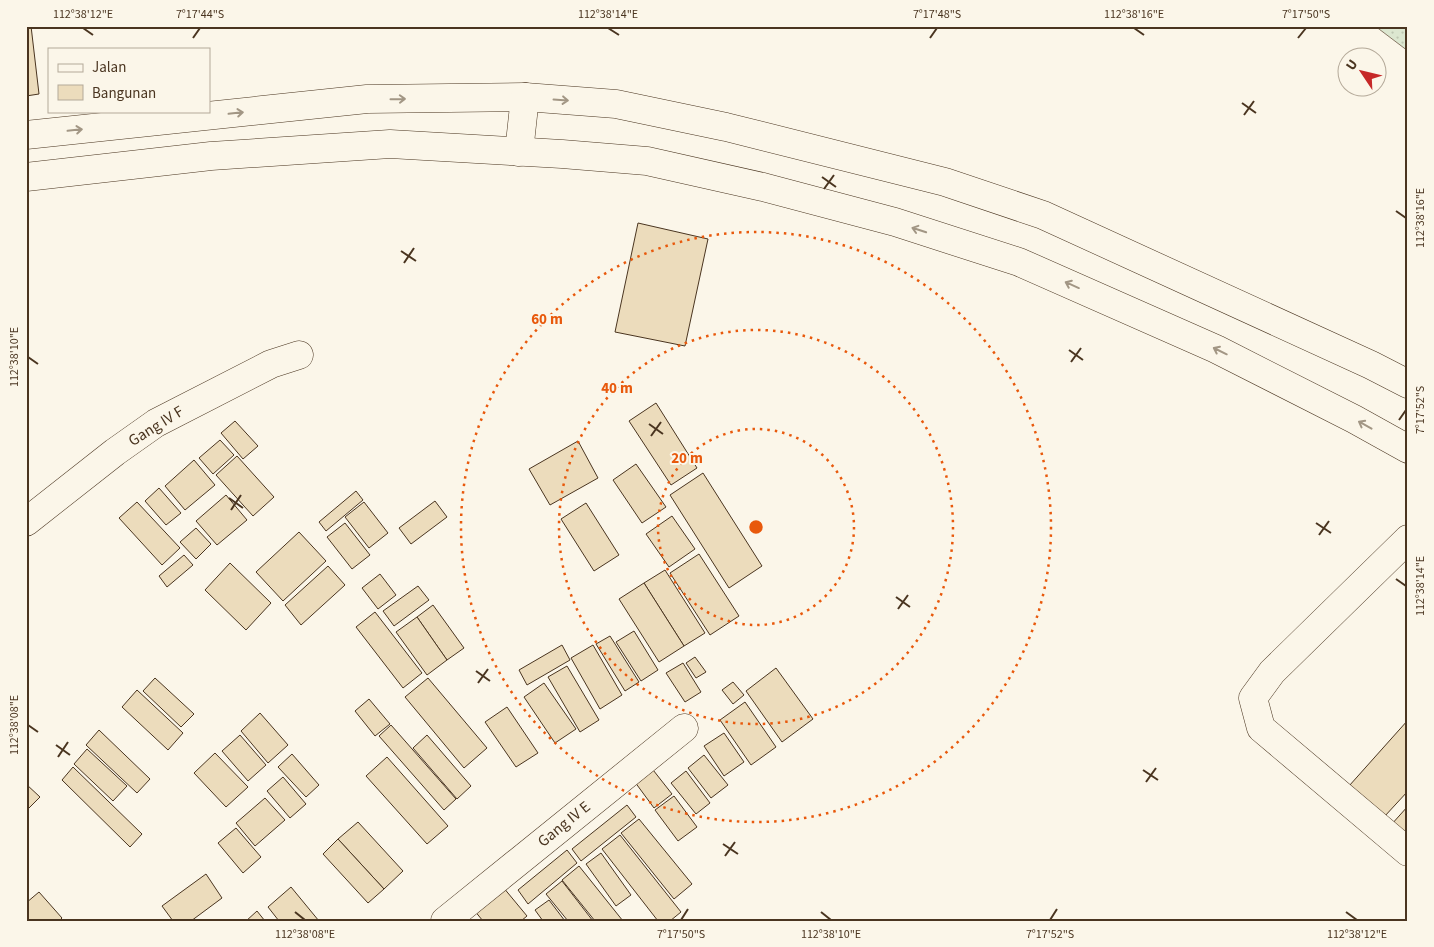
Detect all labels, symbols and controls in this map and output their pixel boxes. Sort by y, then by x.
text: 112°38'12"E [53,6,113,23]
text: 7°17'44"S [176,6,224,23]
text: 112°38'14"E [578,6,638,23]
text: 7°17'48"S [913,6,961,23]
text: 112°38'16"E [1104,6,1164,23]
text: 7°17'50"S [1282,6,1330,23]
legend [48,48,210,112]
north arrow [1336,48,1386,98]
text: U [1341,56,1363,75]
text: Jalan [92,57,126,78]
text: Bangunan [92,83,156,104]
one-way arrow [390,94,406,104]
one-way arrow [552,96,568,105]
one-way arrow [228,108,244,118]
one-way arrow [66,125,82,135]
text: 112°38'16"E [1412,188,1429,248]
one-way arrow [912,224,928,234]
one-way arrow [1065,279,1080,289]
text: 60 m [531,309,563,330]
text: 112°38'10"E [6,327,23,387]
one-way arrow [1213,346,1228,356]
text: 40 m [601,378,633,399]
text: 7°17'52"S [1412,386,1429,434]
street label: Gang IV F [124,400,188,452]
one-way arrow [1358,420,1373,430]
text: 20 m [671,448,703,469]
centre of rings [747,518,765,536]
text: 112°38'14"E [1412,556,1429,616]
text: 112°38'08"E [6,695,23,755]
street label: Gang IV E [533,796,595,852]
text: 112°38'08"E [275,926,335,943]
text: 7°17'50"S [657,926,705,943]
text: 112°38'10"E [801,926,861,943]
text: 7°17'52"S [1026,926,1074,943]
text: 112°38'12"E [1327,926,1387,943]

